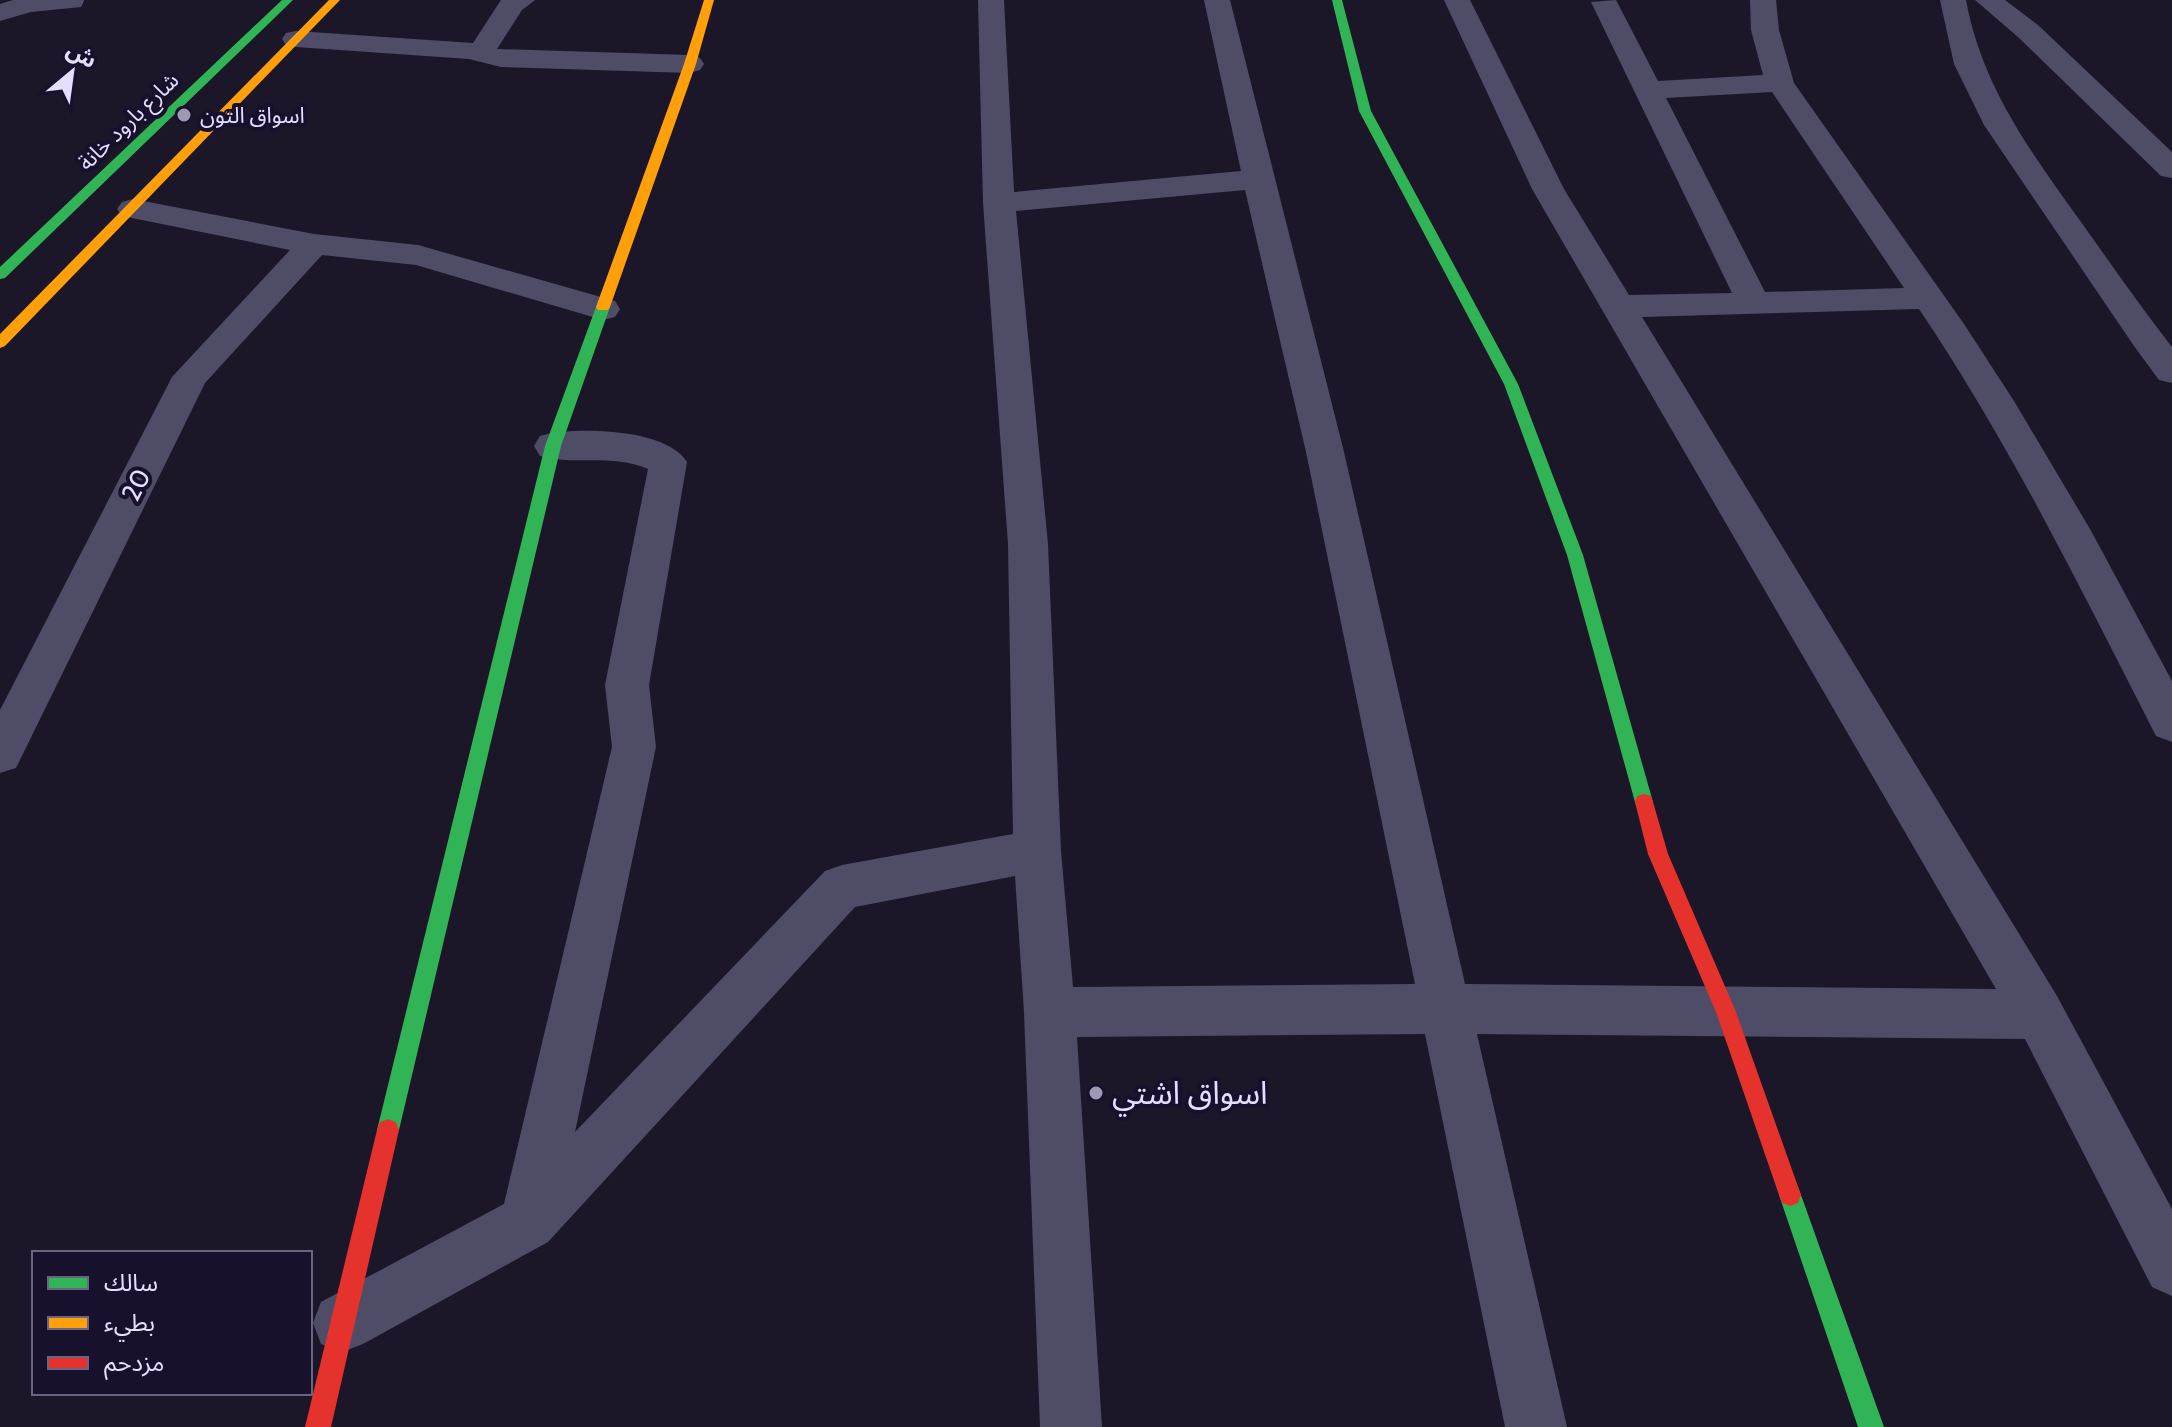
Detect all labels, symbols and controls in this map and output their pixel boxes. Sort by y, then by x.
north arrow [32,32,112,112]
text: ش [62,36,101,74]
street label: شارع بارود خانة [72,67,186,178]
place label: اسواق التون [200,102,305,129]
marker: اسواق التون [175,106,193,124]
street label: 20 [115,464,157,506]
place label: اسواق اشتي [1112,1073,1268,1117]
marker: اسواق اشتي [1087,1084,1105,1102]
legend [32,1251,312,1395]
text: سالك [104,1268,158,1297]
text: بطيء [104,1308,155,1342]
text: مزدحم [104,1348,164,1380]

